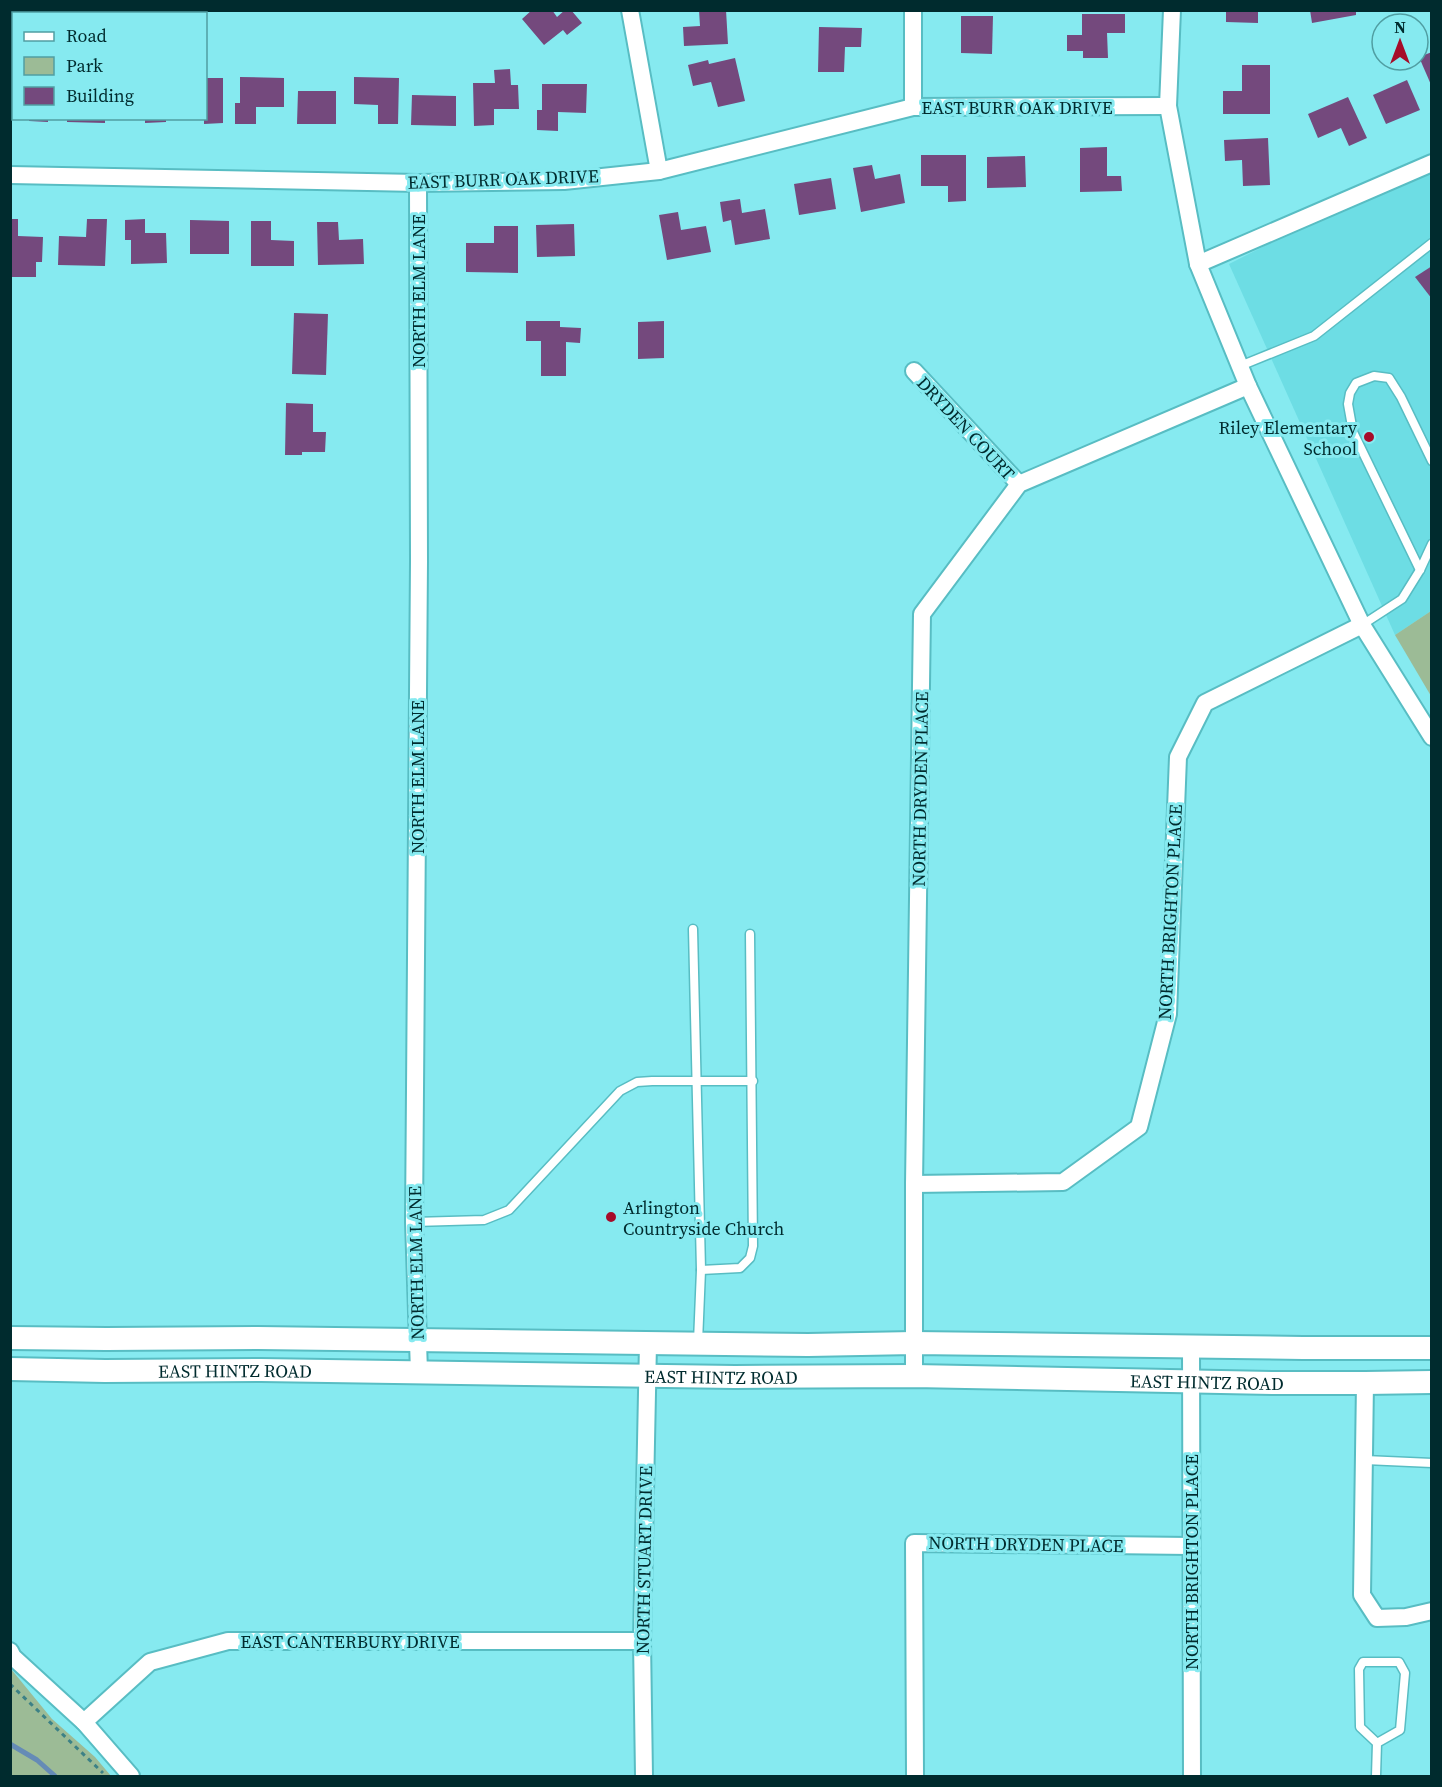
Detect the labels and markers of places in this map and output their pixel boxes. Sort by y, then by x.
place label: Riley Elementary School [1219,415,1358,461]
marker: Riley Elementary School [1362,430,1376,444]
place label: Arlington Countryside Church [623,1195,784,1241]
marker: Arlington Countryside Church [604,1210,618,1224]

